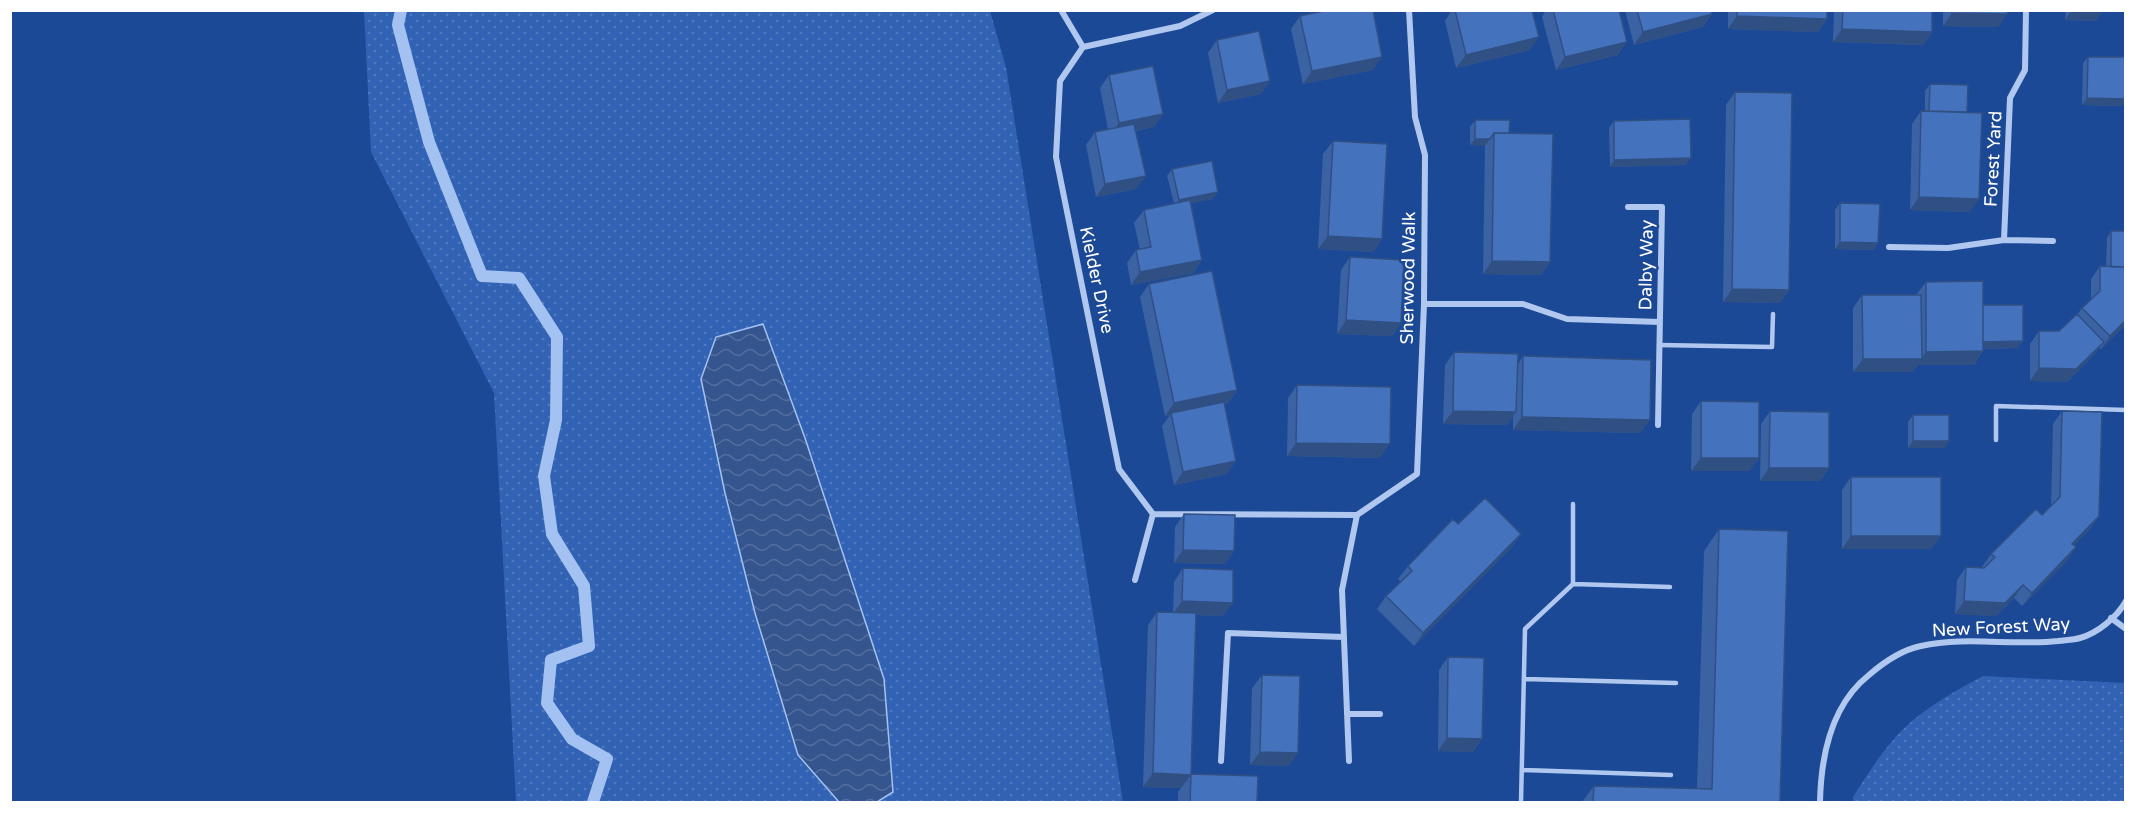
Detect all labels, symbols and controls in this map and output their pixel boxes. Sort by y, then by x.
street label: Forest Yard [1979,110,2007,208]
street label: Sherwood Walk [1396,211,1420,345]
street label: Dalby Way [1634,219,1658,310]
street label: Kielder Drive [1075,225,1119,335]
street label: New Forest Way [1931,612,2071,642]

